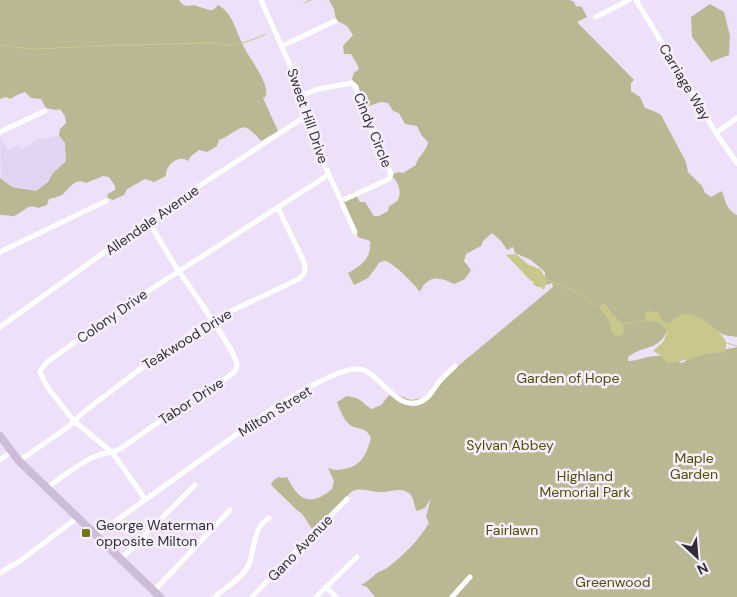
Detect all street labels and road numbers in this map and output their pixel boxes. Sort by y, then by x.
street label: Carriage Way [655,40,715,124]
street label: Sweet Hill Drive [283,66,333,166]
street label: Cindy Circle [350,90,396,170]
street label: Allendale Avenue [102,181,202,259]
street label: Colony Drive [73,285,151,347]
street label: Teakwood Drive [139,304,235,374]
street label: Tabor Drive [155,373,227,429]
street label: Milton Street [235,381,315,441]
street label: Gano Avenue [264,511,336,585]

